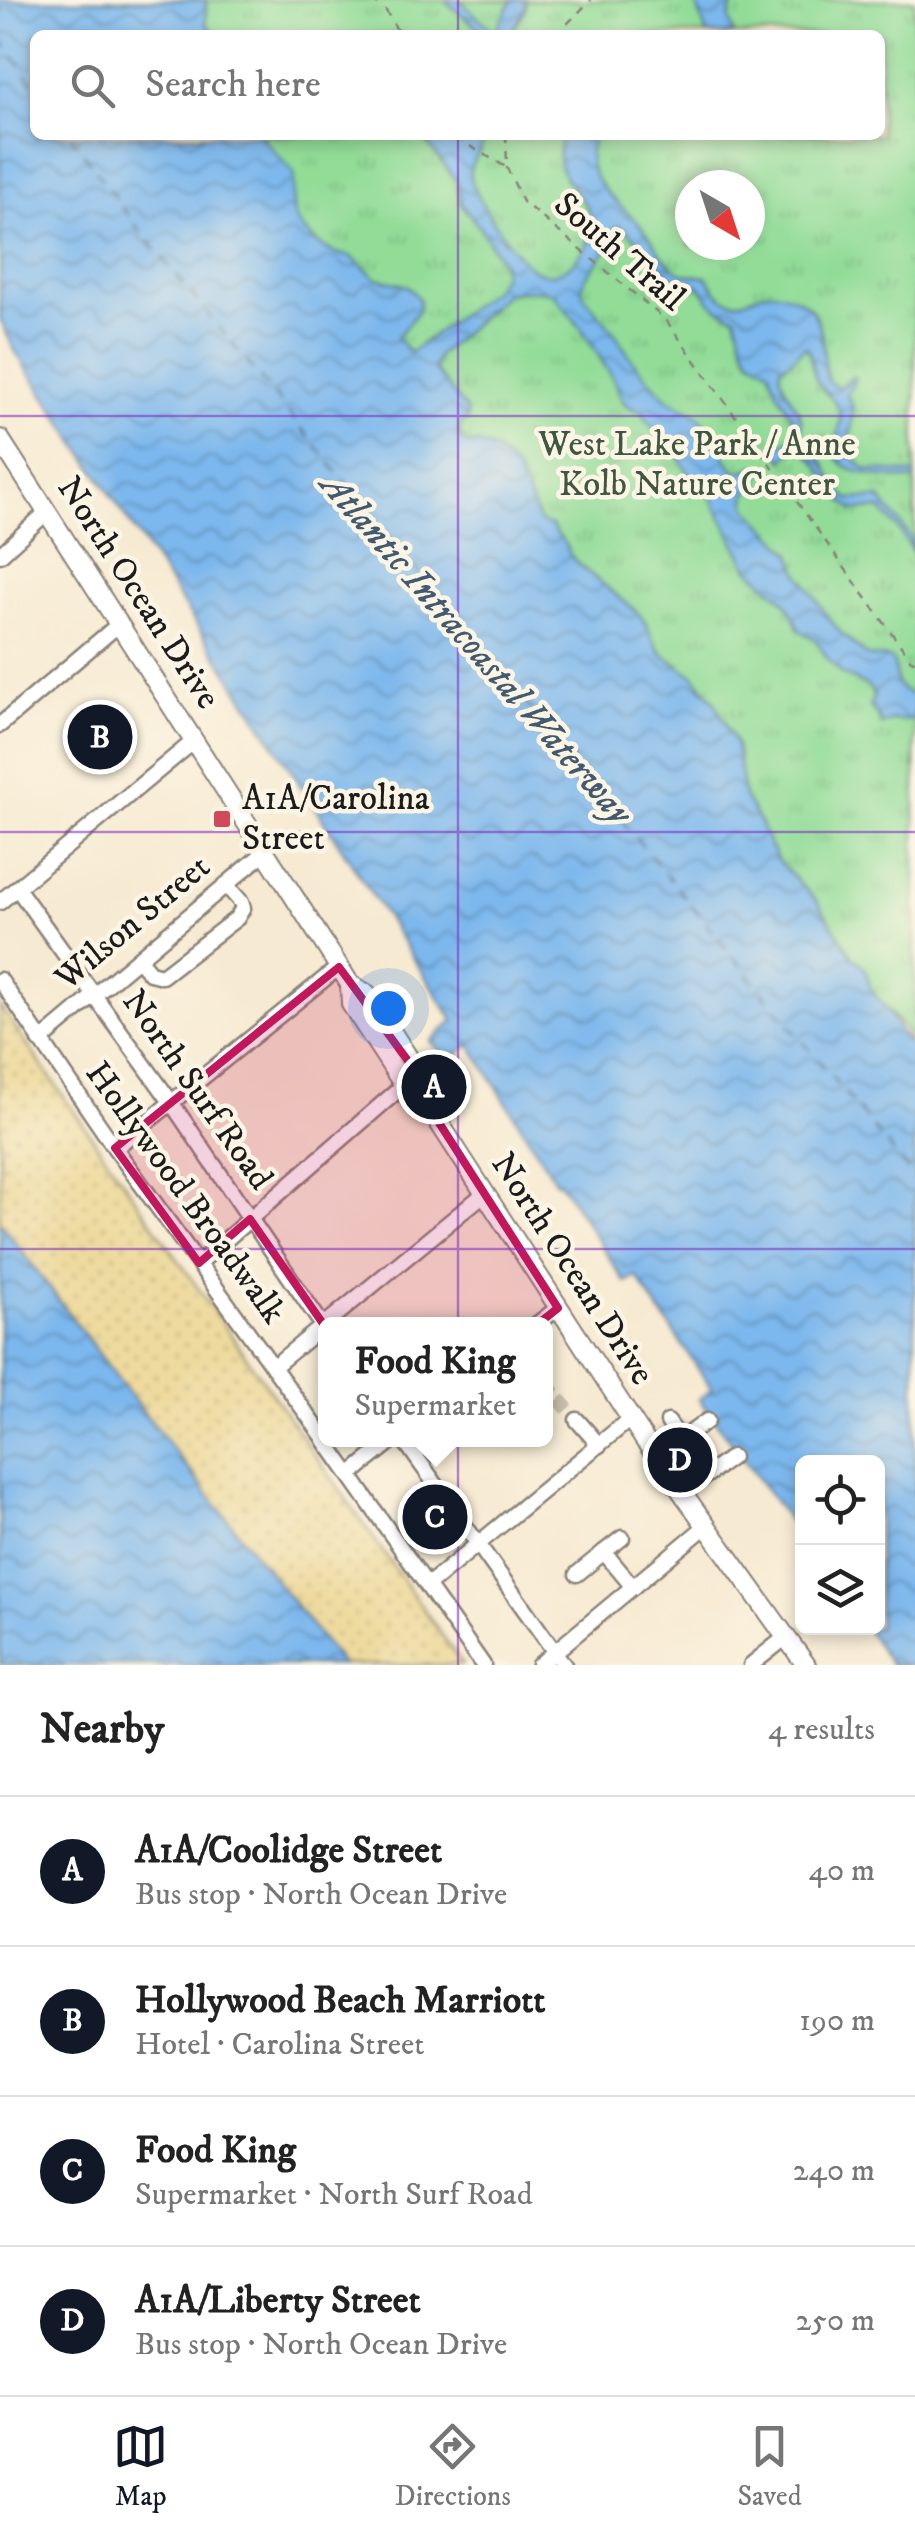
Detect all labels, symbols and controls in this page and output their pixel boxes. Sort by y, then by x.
search box [30,30,885,140]
icon: search [65,58,120,113]
text: Search here [145,61,321,109]
north arrow [675,170,765,260]
street label: South Trail [544,183,694,321]
park label: West Lake Park / Anne Kolb Nature Center [537,423,856,507]
water label: Atlantic Intracoastal Waterway [307,460,644,837]
street label: North Ocean Drive [47,469,229,717]
pin: B [68,700,132,774]
place label: A1A/Carolina Street [242,777,430,861]
marker: A1A/Carolina Street [211,808,233,830]
street label: Wilson Street [46,845,219,1001]
street label: North Surf Road [112,981,283,1199]
your location [363,983,414,1034]
pin: A [402,1050,466,1124]
street label: Hollywood Broadwalk [75,1053,295,1333]
street label: North Ocean Drive [481,1145,663,1393]
popup [318,1317,553,1447]
text: Food King [355,1338,515,1386]
text: Supermarket [355,1386,516,1426]
pin: D [648,1422,712,1498]
map controls [795,1455,885,1635]
button: locate [795,1455,885,1545]
pin: C [402,1480,468,1554]
button: layers [795,1545,885,1635]
text: Nearby [40,1704,164,1756]
text: 4 results [768,1710,875,1750]
text: A1A/Coolidge Street [135,1827,442,1875]
text: A [62,1851,83,1891]
text: 40 m [808,1851,875,1891]
text: Bus stop · North Ocean Drive [135,1875,507,1915]
text: Hollywood Beach Marriott [135,1977,546,2025]
text: B [62,2001,83,2041]
text: 190 m [799,2001,875,2041]
text: Hotel · Carolina Street [135,2025,424,2065]
text: Food King [135,2127,296,2175]
text: C [62,2151,83,2191]
text: 240 m [793,2151,875,2191]
text: Supermarket · North Surf Road [135,2175,533,2215]
text: A1A/Liberty Street [135,2277,421,2325]
text: D [61,2301,84,2341]
text: 250 m [795,2301,875,2341]
text: Bus stop · North Ocean Drive [135,2325,507,2365]
tab: Map [113,2419,168,2514]
tab: Directions [395,2419,511,2514]
tab: Saved [737,2419,802,2514]

